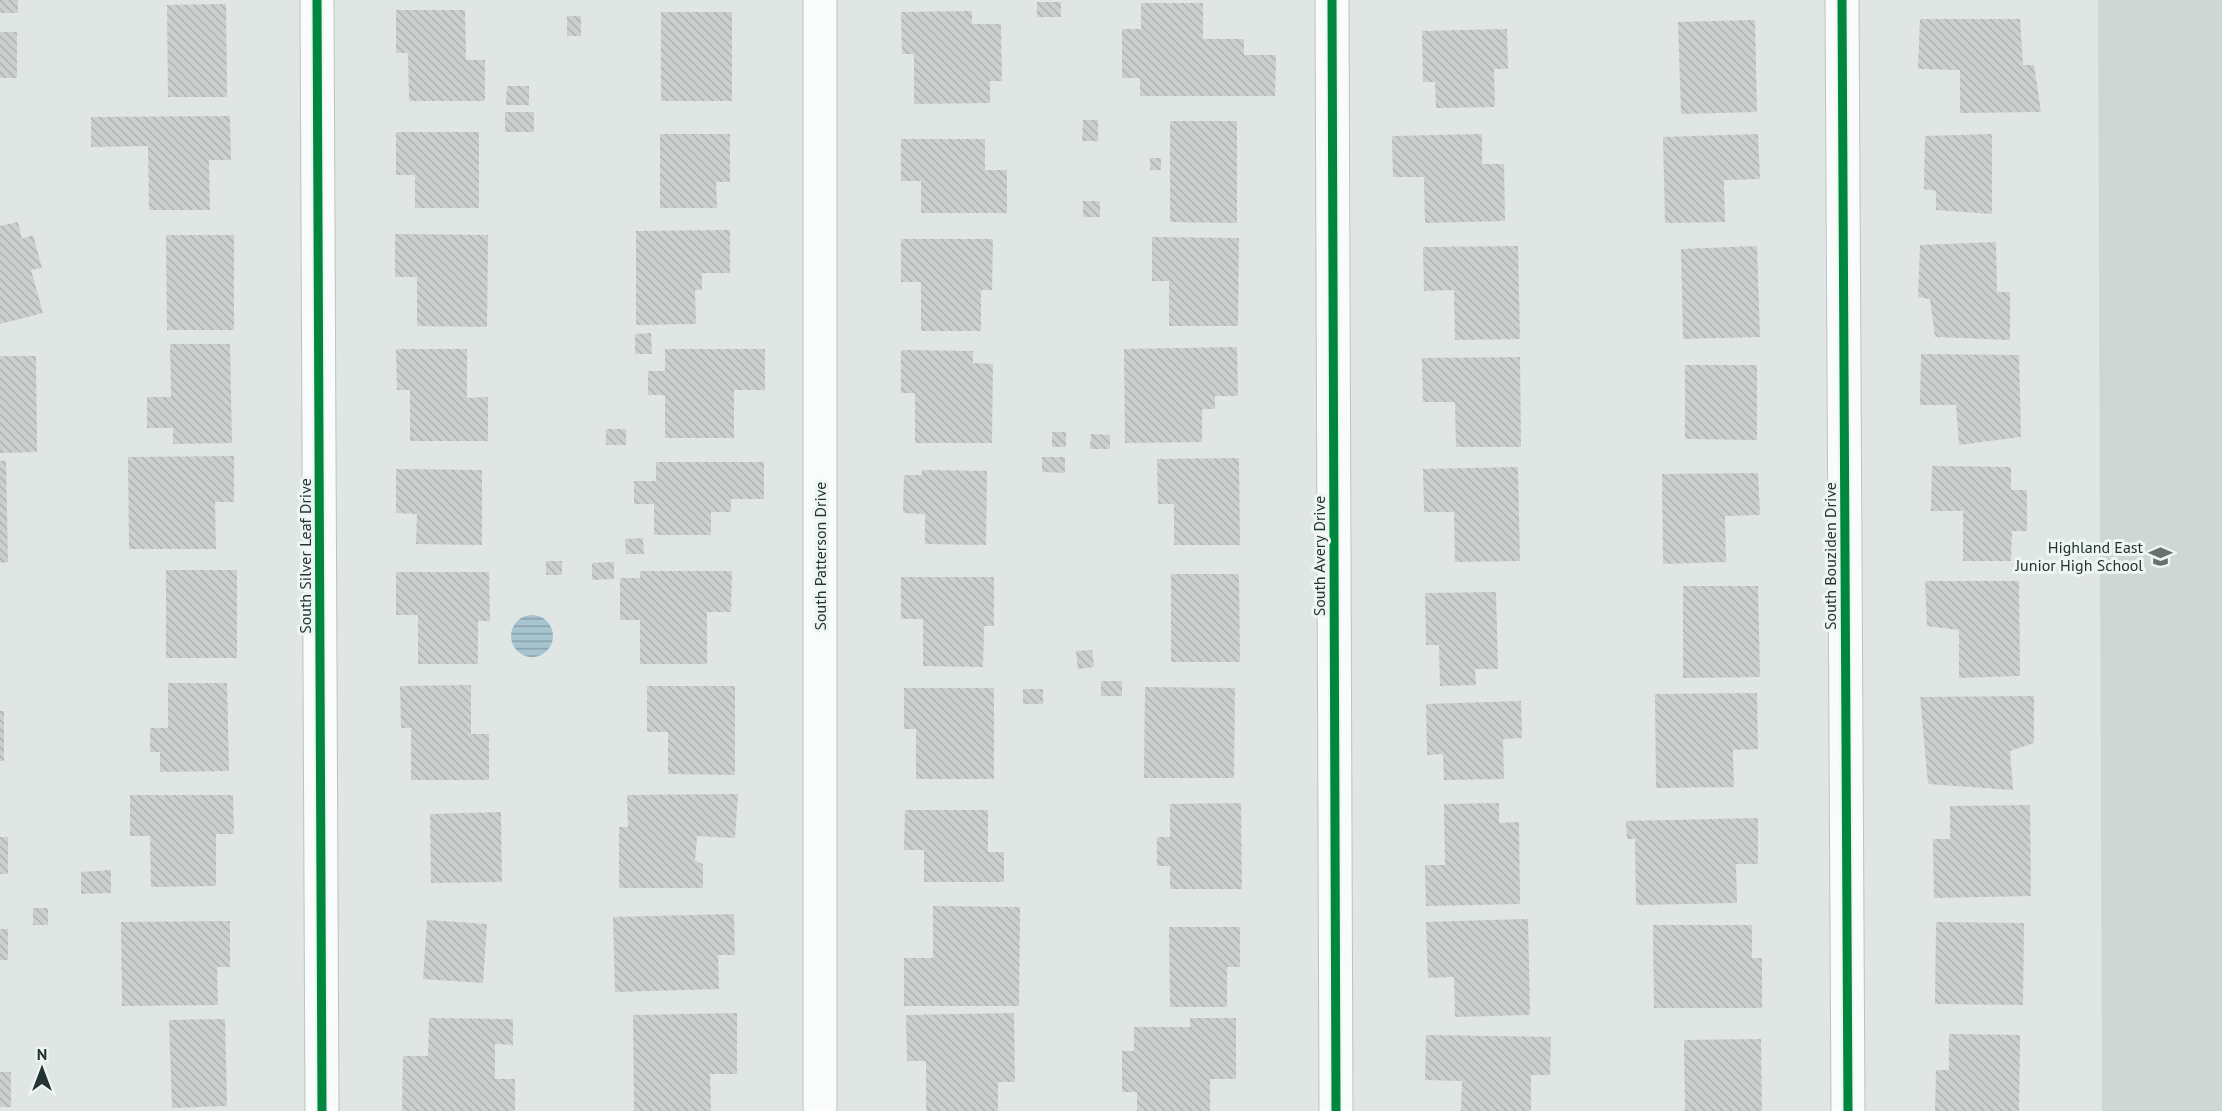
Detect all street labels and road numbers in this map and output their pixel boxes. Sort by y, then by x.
street label: South Silver Leaf Drive [295,478,315,634]
street label: South Patterson Drive [810,482,830,630]
street label: South Bouziden Drive [1820,482,1840,630]
street label: South Avery Drive [1309,496,1329,616]

